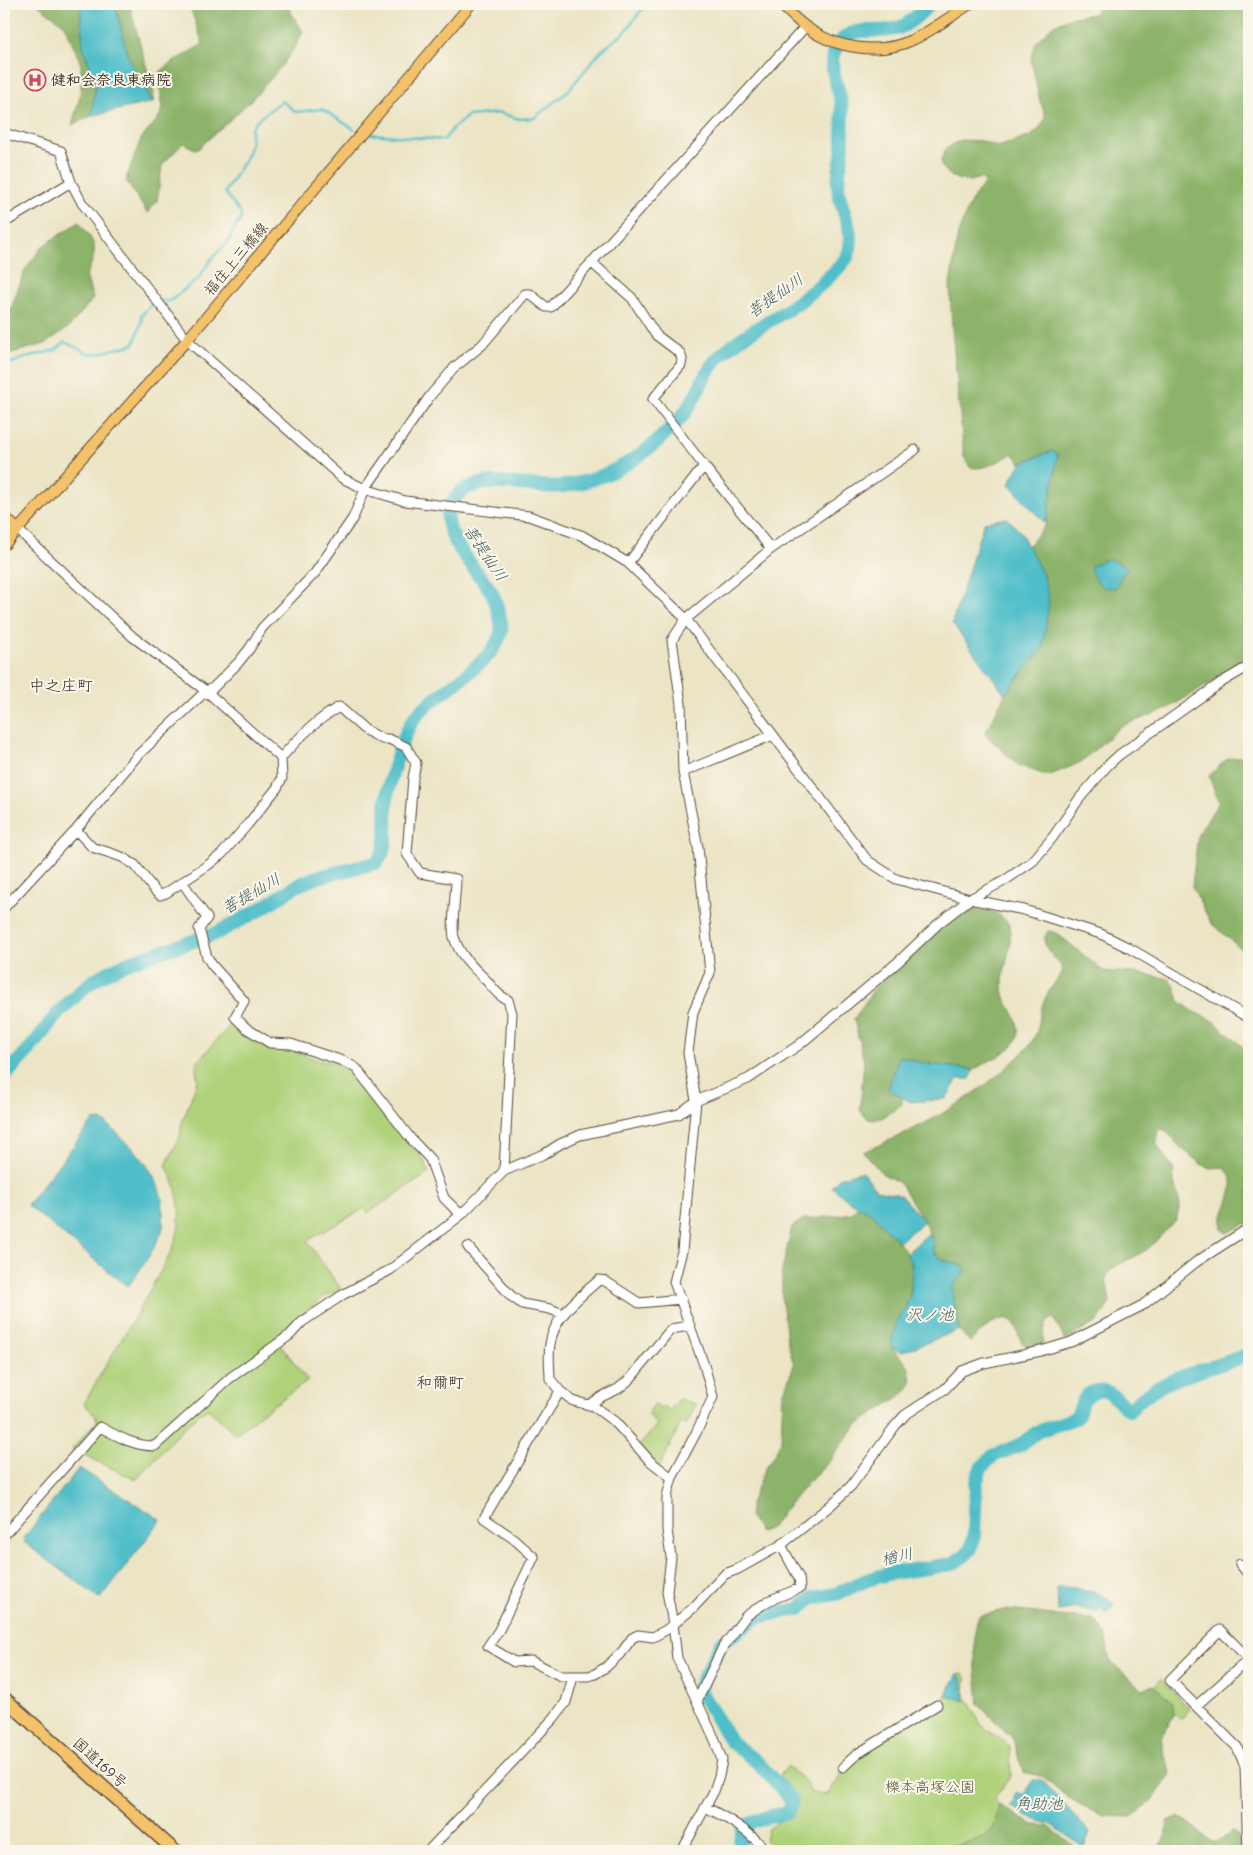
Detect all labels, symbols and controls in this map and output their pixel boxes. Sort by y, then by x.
hospital icon: 健和会奈良東病院 [23,68,47,92]
place label: 健和会奈良東病院 [51,71,171,89]
street label: 福住上三橋線 [200,219,272,299]
water label: 菩提仙川 [744,270,807,322]
water label: 菩提仙川 [460,522,511,585]
district label: 中之庄町 [29,677,93,695]
water label: 菩提仙川 [219,870,284,918]
water label: 沢ノ池 [906,1306,955,1324]
district label: 和爾町 [416,1374,464,1392]
water label: 楢川 [880,1545,915,1569]
street label: 国道169号 [69,1734,131,1792]
park label: 櫟本高塚公園 [885,1778,975,1796]
water label: 角助池 [1015,1795,1064,1813]

